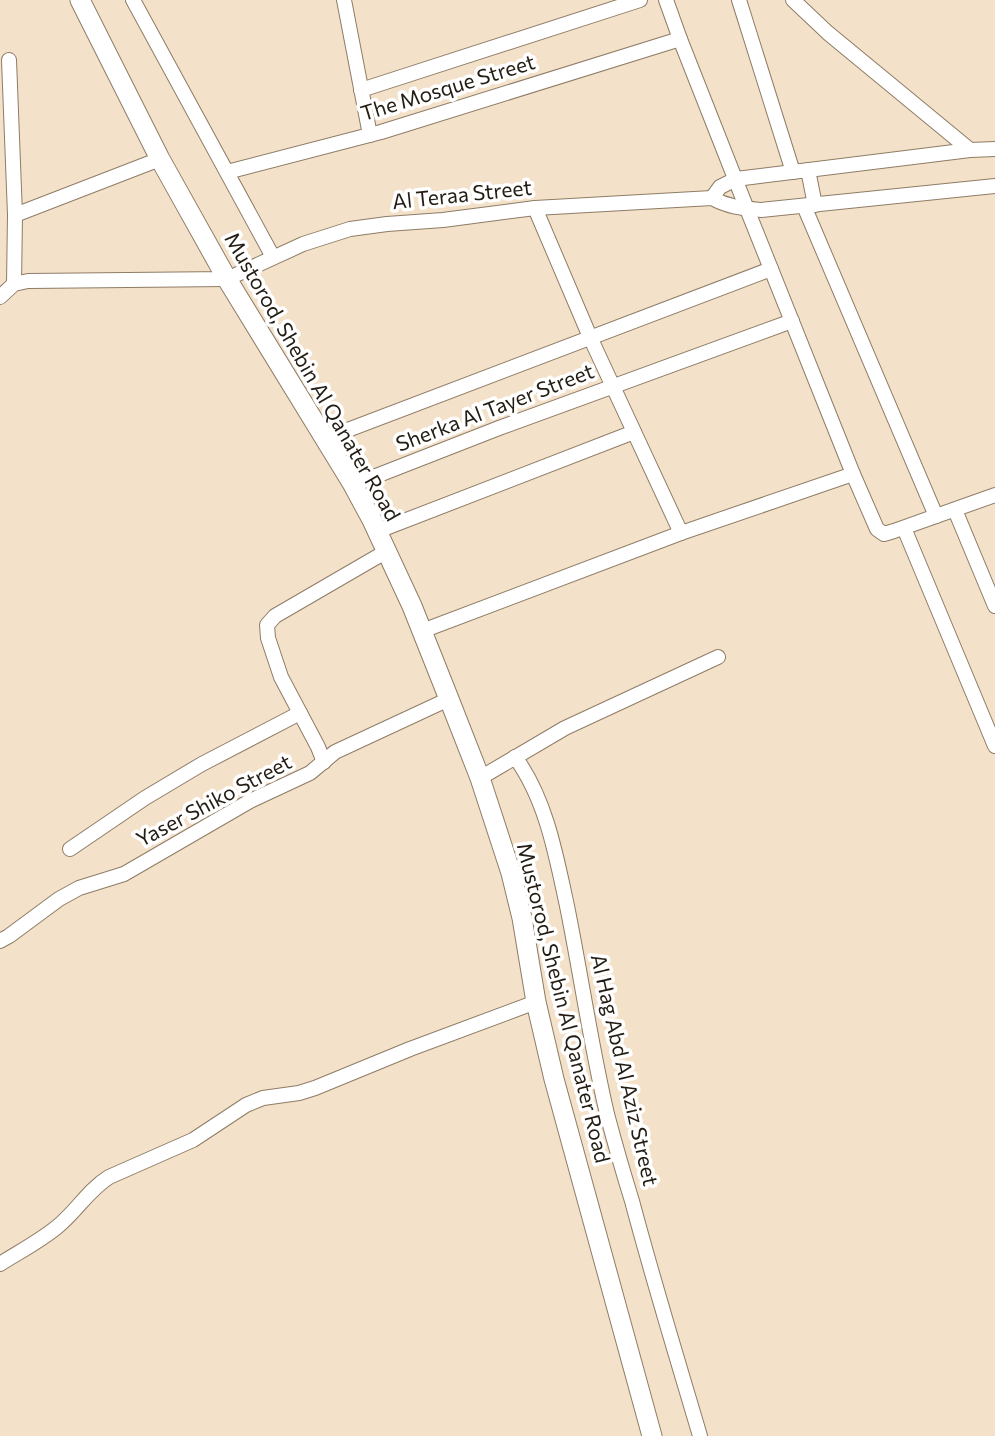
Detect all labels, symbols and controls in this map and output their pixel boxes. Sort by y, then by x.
street label: The Mosque Street [357,48,538,125]
street label: Al Teraa Street [391,174,533,213]
street label: Mustorod, Shebin Al Qanater Road [220,227,406,525]
street label: Sherka Al Tayer Street [392,357,597,456]
street label: Yaser Shiko Street [131,748,295,851]
street label: Mustorod, Shebin Al Qanater Road [513,840,616,1165]
street label: Al Hag Abd Al Aziz Street [587,951,664,1188]

